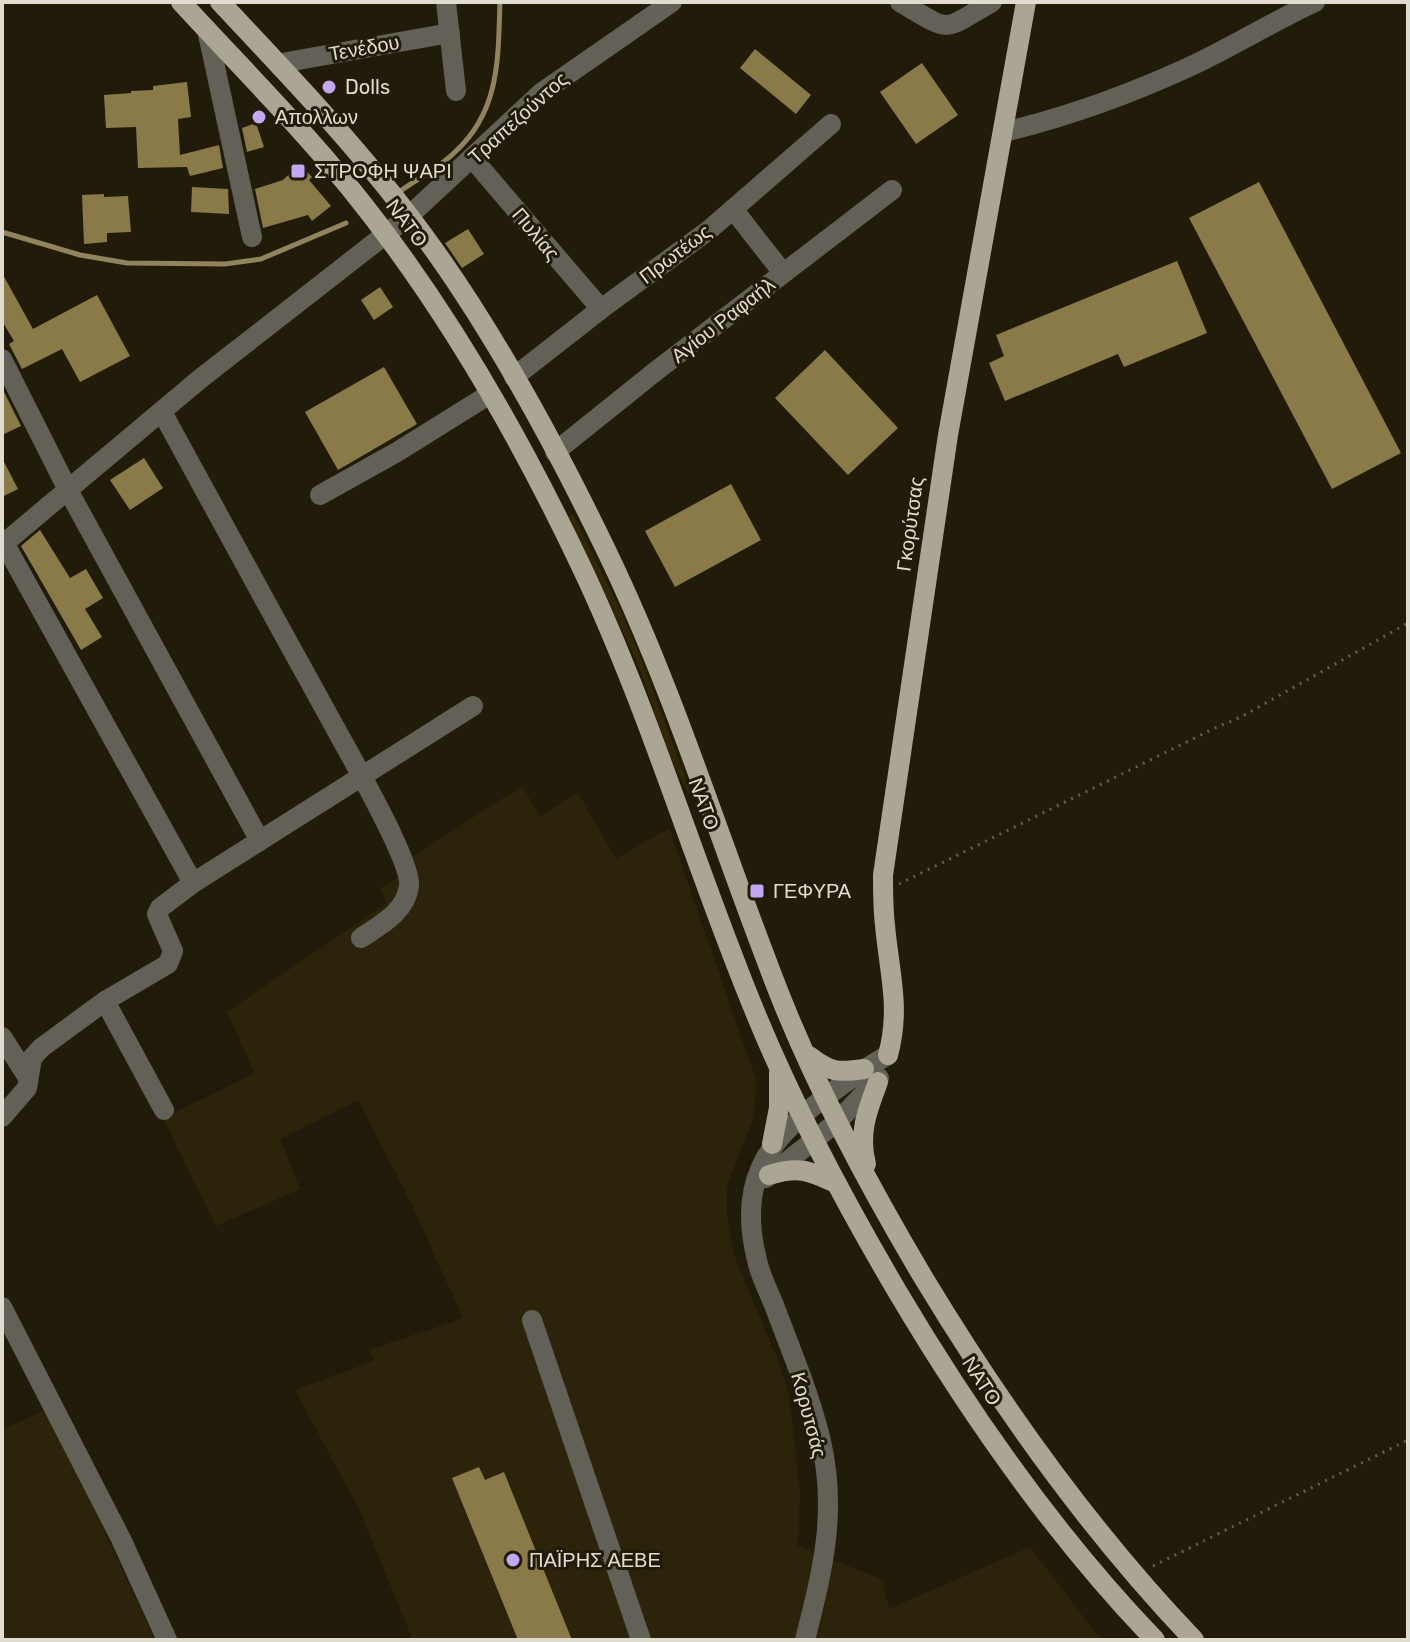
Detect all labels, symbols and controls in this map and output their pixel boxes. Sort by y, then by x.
street label: Τενέδου [327,30,401,66]
street label: Τραπεζούντος [463,67,573,169]
place label: Dolls [345,75,390,99]
marker: Dolls [320,78,338,96]
place label: Απολλων [275,105,358,129]
marker: Απολλων [250,108,268,126]
place label: ΣΤΡΟΦΗ ΨΑΡΙ [314,159,452,183]
marker: ΣΤΡΟΦΗ ΨΑΡΙ [289,162,307,180]
street label: ΝΑΤΟ [381,194,433,252]
street label: Πυλίας [507,203,565,265]
street label: Πρωτέως [635,219,716,289]
street label: Αγίου Ραφαήλ [666,272,780,368]
street label: Γκορύτσας [891,475,929,573]
street label: ΝΑΤΟ [684,775,724,833]
place label: ΓΕΦΥΡΑ [773,879,852,903]
marker: ΓΕΦΥΡΑ [748,882,766,900]
street label: ΝΑΤΟ [957,1352,1007,1410]
street label: Κορυτσάς [786,1370,832,1461]
place label: ΠΑΪΡΗΣ ΑΕΒΕ [529,1548,661,1572]
marker: ΠΑΪΡΗΣ ΑΕΒΕ [504,1551,522,1569]

